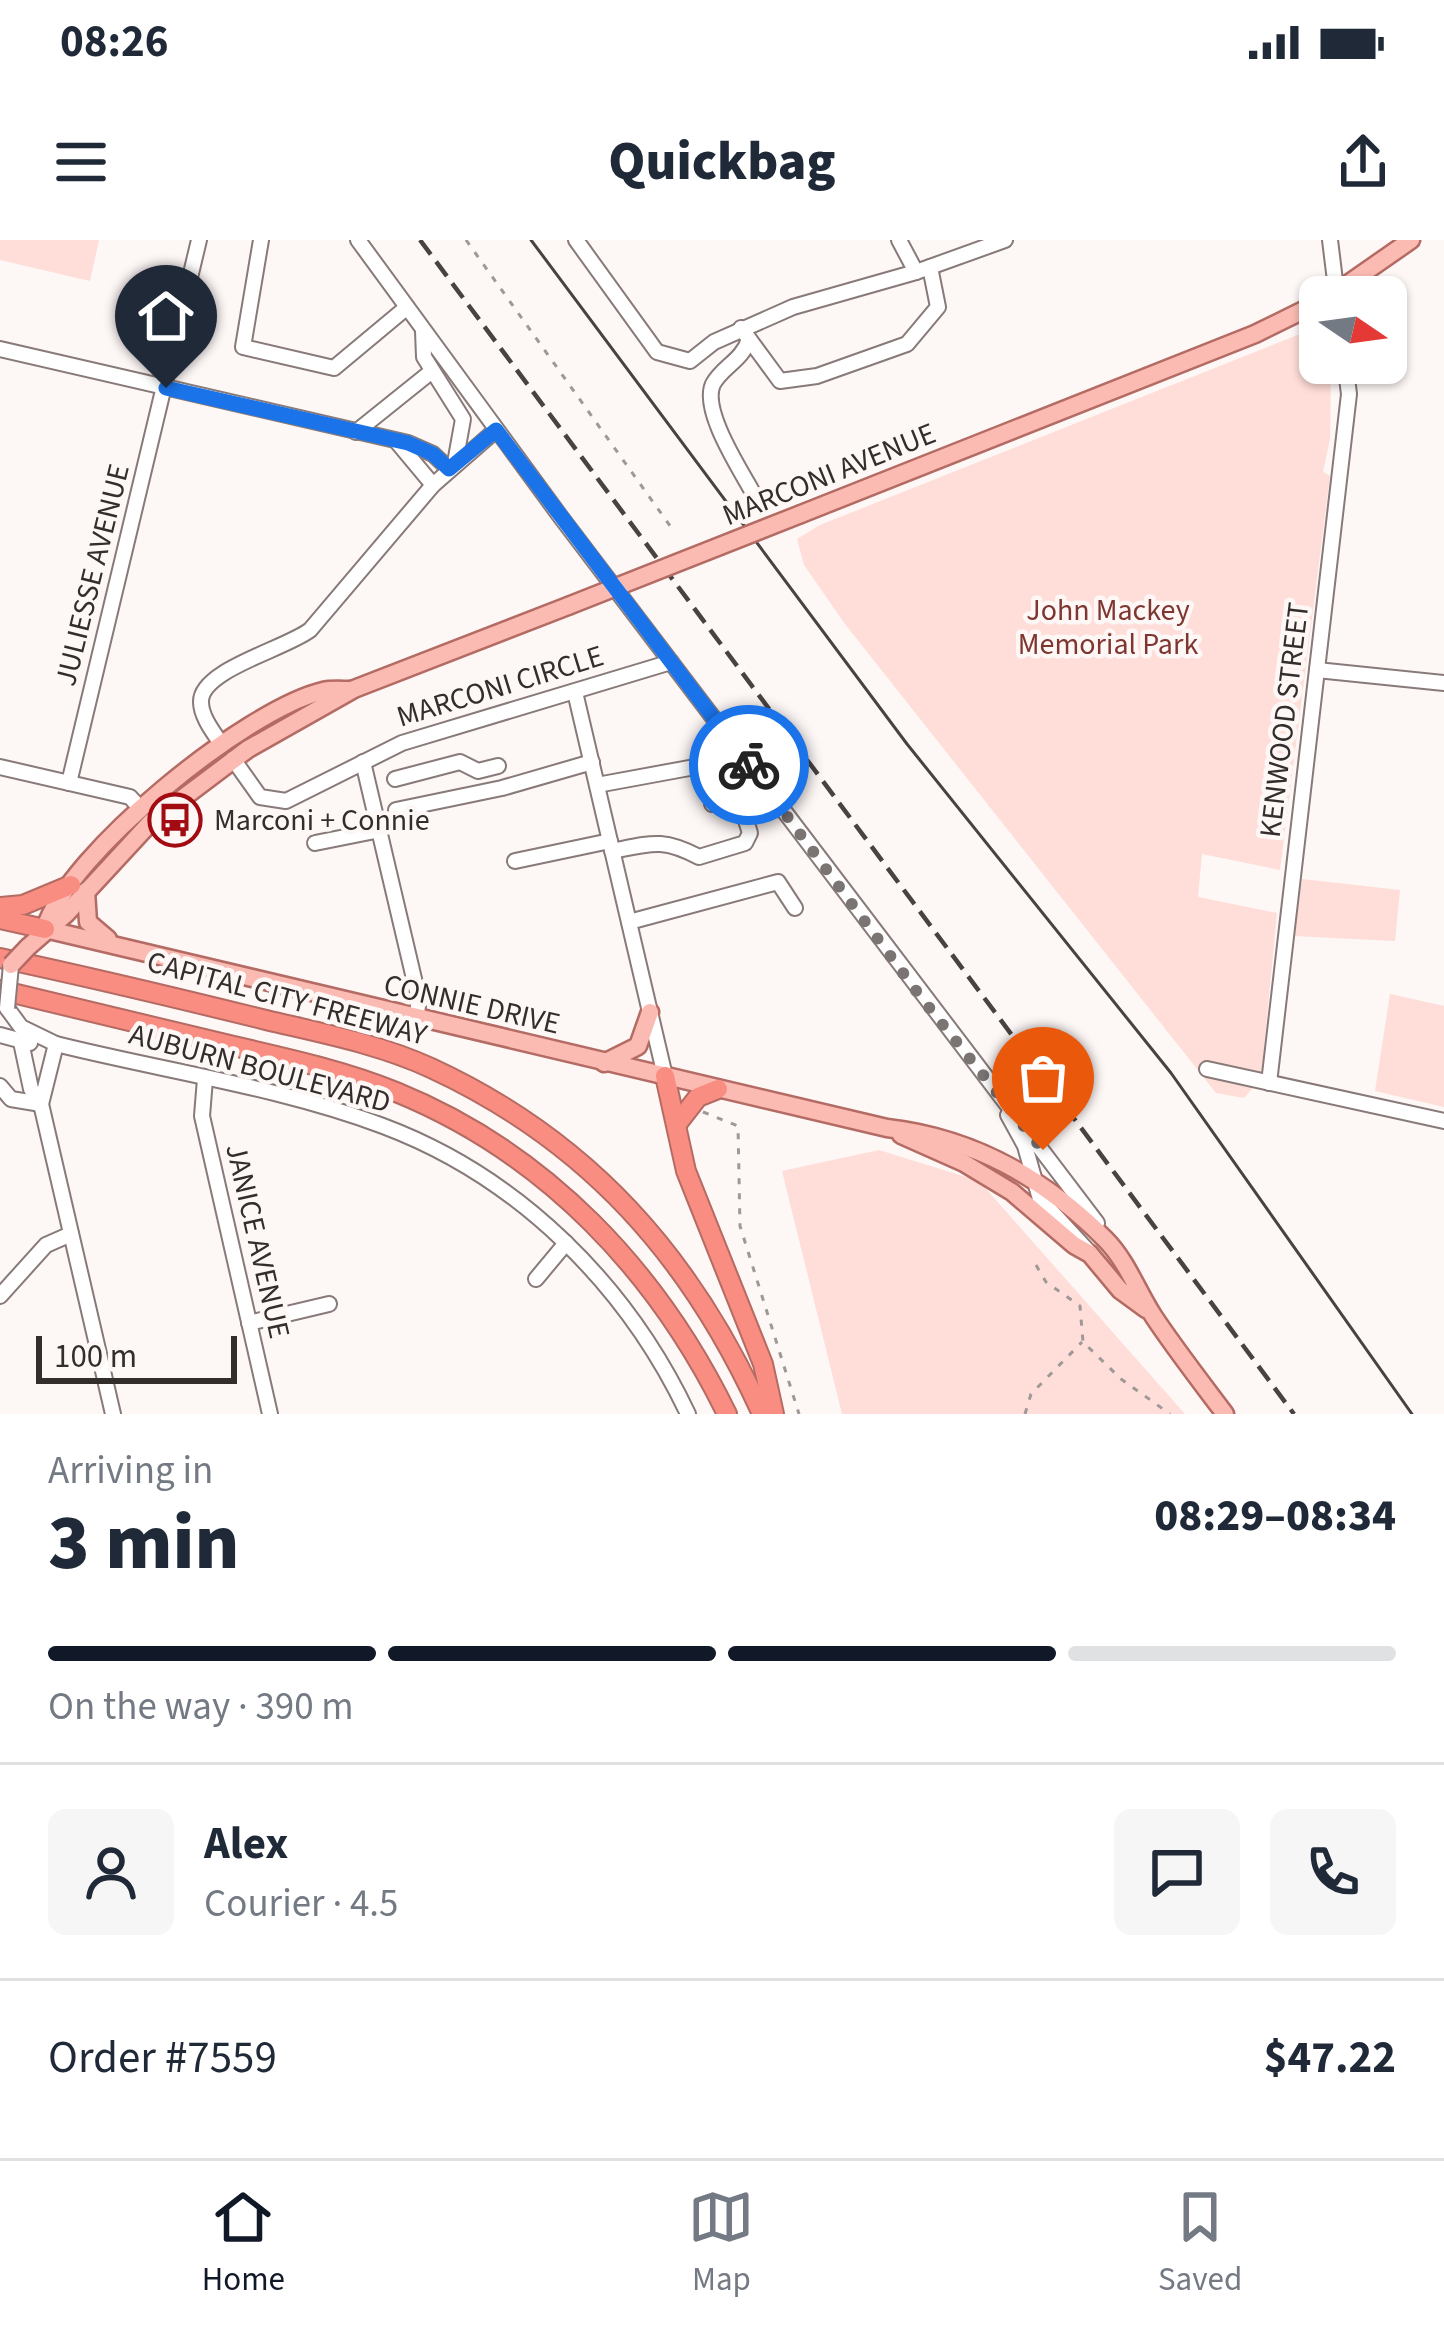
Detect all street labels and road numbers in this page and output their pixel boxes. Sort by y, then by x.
street label: MARCONI AVENUE [716,412,942,537]
street label: JULIESSE AVENUE [44,460,141,691]
street label: KENWOOD STREET [1249,600,1320,840]
street label: MARCONI CIRCLE [391,635,609,738]
street label: CAPITAL CITY FREEWAY [142,940,432,1057]
street label: CONNIE DRIVE [380,963,564,1046]
street label: AUBURN BOULEVARD [124,1013,395,1124]
street label: JANICE AVENUE [214,1140,301,1343]

